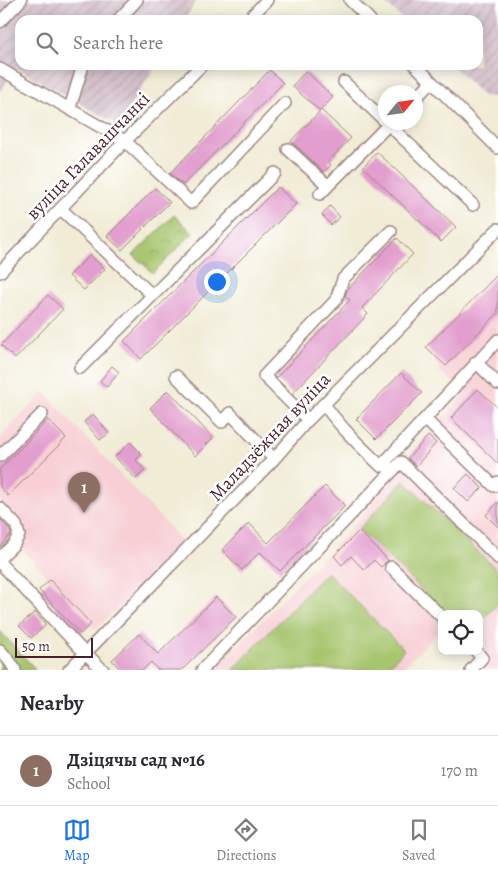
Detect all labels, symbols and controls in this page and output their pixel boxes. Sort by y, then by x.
search box [15,15,483,70]
icon: search [33,29,61,57]
text: Search here [73,30,163,56]
north arrow [378,85,423,130]
street label: вуліца Галавашчанкі [20,86,156,226]
your location [204,269,230,295]
street label: Маладзёжная вуліца [203,367,337,507]
pin: 1 [68,472,100,513]
map controls [438,610,483,655]
button: locate [438,610,483,655]
scale bar [15,635,92,658]
text: 50 m [22,637,50,656]
text: Nearby [20,689,83,717]
text: Дзіцячы сад №16 [67,747,205,773]
text: 1 [33,760,39,782]
text: 170 m [441,760,478,782]
text: School [67,773,110,795]
tab: Map [63,816,91,865]
tab: Directions [216,816,276,865]
tab: Saved [402,816,435,865]

